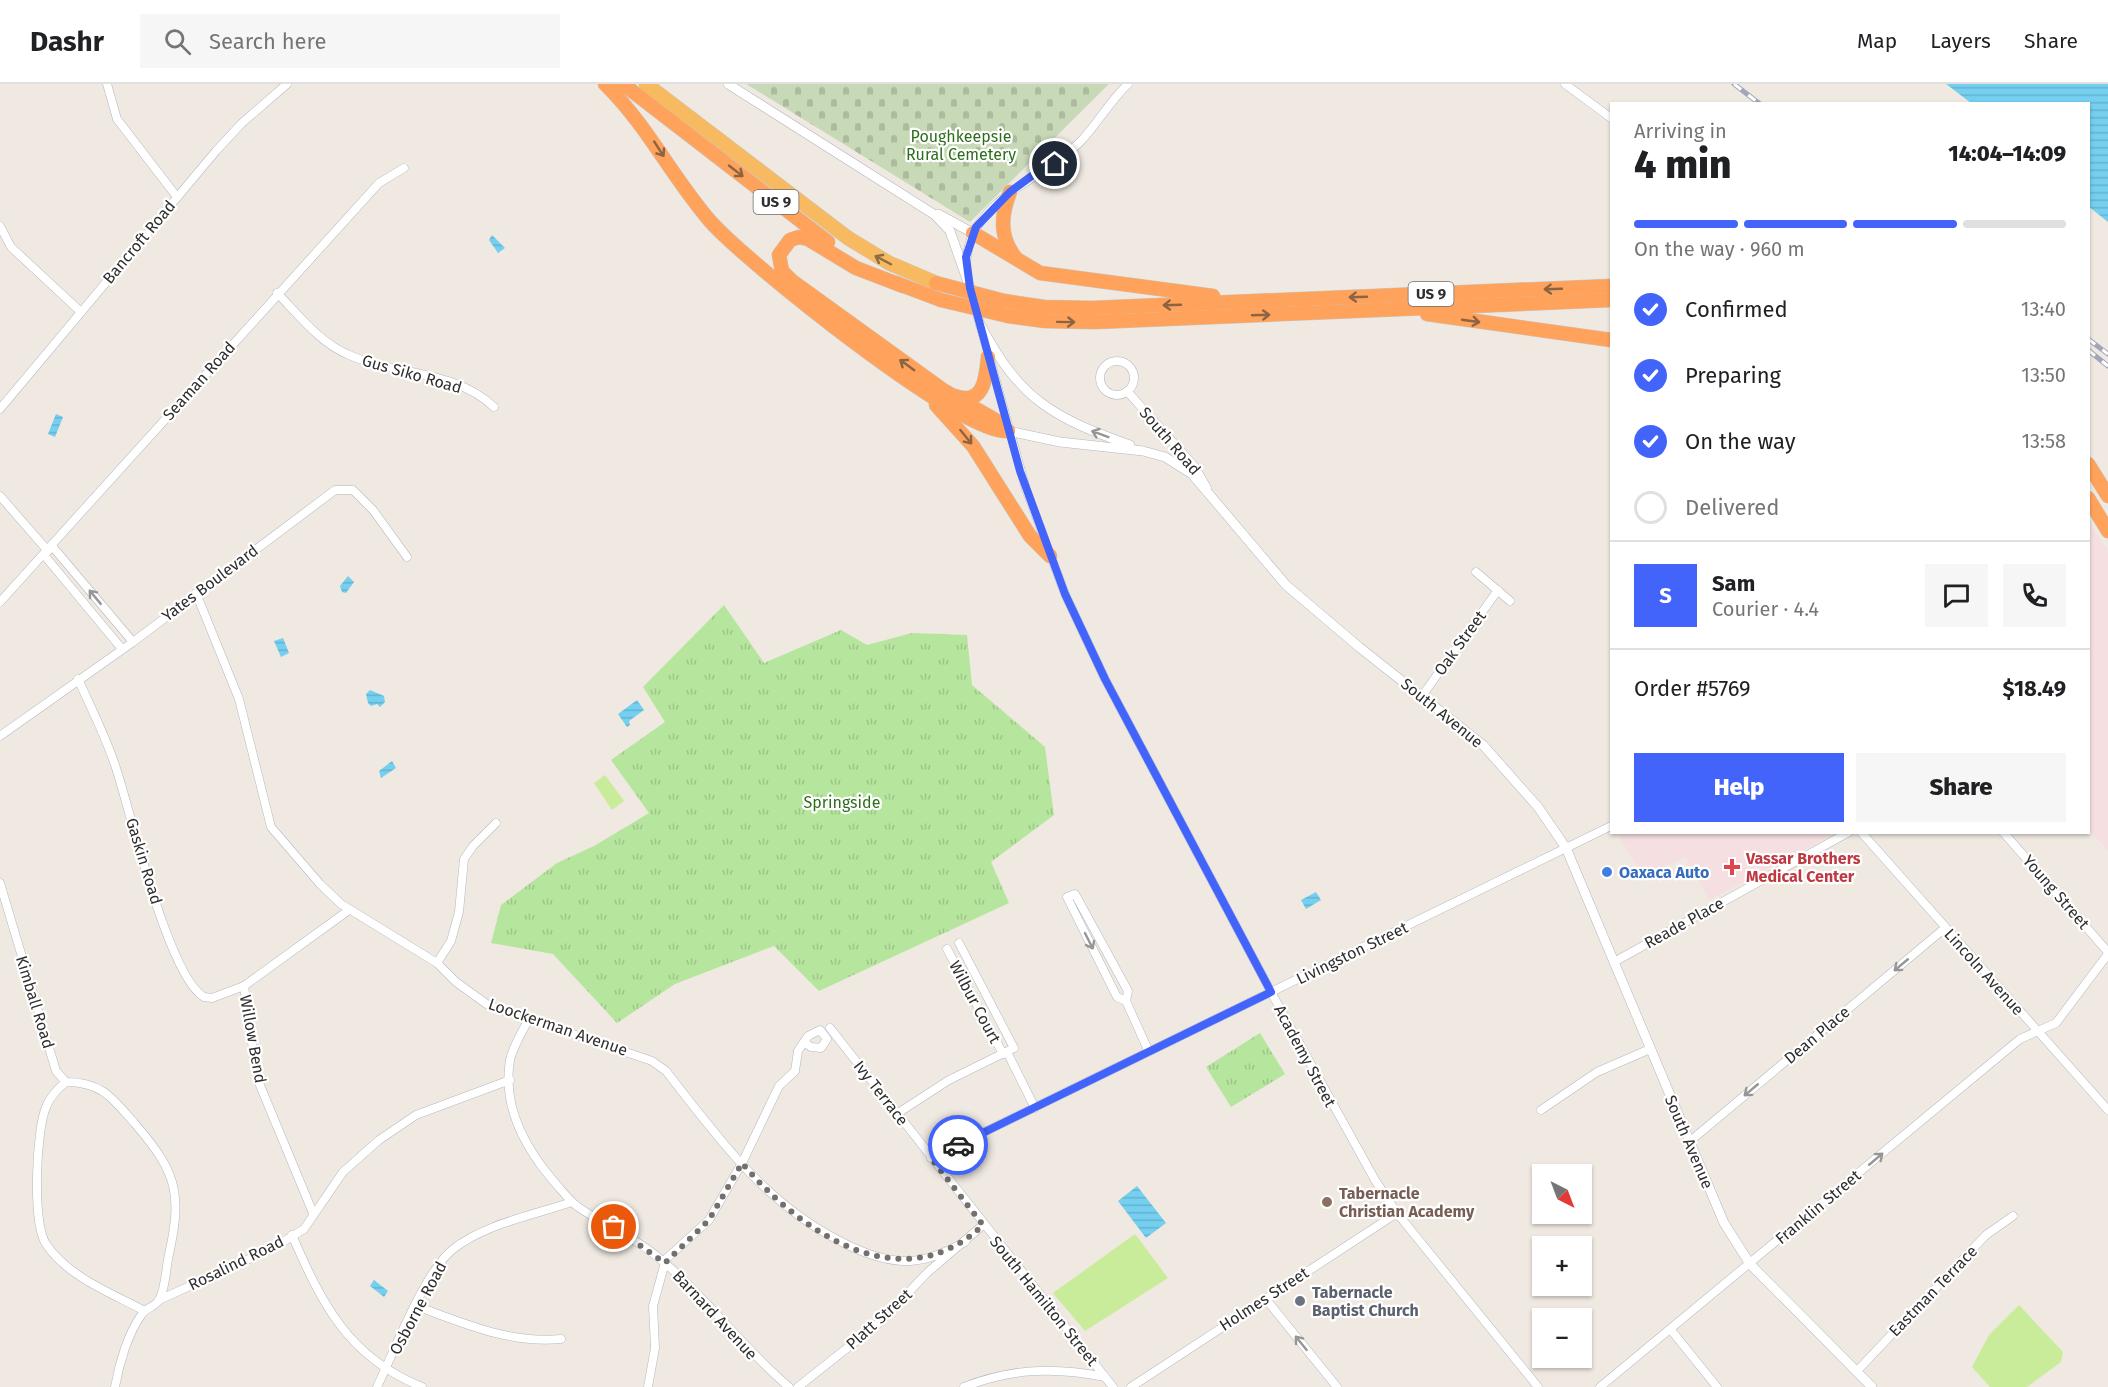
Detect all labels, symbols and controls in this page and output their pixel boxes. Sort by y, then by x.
search box [140,14,560,68]
text: Dashr [30,25,104,58]
icon: search [161,25,194,58]
text: Search here [209,28,326,55]
text: Map [1857,28,1897,54]
text: Layers [1930,28,1991,54]
text: Share [2024,28,2078,54]
text: Arriving in [1634,119,1727,143]
park label: Poughkeepsie Rural Cemetery [906,127,1016,164]
pin [1029,138,1080,189]
one-way arrow [653,140,665,157]
text: 14:04–14:09 [1948,140,2066,167]
text: 4 min [1634,142,1732,188]
icon: home [1038,147,1071,180]
one-way arrow [728,164,744,177]
road number: US 9 [754,190,798,214]
street label: Bancroft Road [99,197,179,287]
text: On the way · 960 m [1634,237,1805,261]
one-way arrow [874,254,892,265]
road number: US 9 [1408,282,1454,306]
one-way arrow [1543,283,1563,294]
one-way arrow [1348,291,1368,302]
icon: check [1634,293,1667,326]
text: Confirmed [1685,296,1788,323]
text: 13:40 [2021,297,2066,321]
one-way arrow [1162,299,1182,310]
one-way arrow [1250,309,1270,320]
one-way arrow [1460,315,1480,326]
one-way arrow [1056,316,1076,328]
street label: Seaman Road [159,338,239,424]
street label: Gus Siko Road [360,351,464,397]
one-way arrow [899,358,915,371]
icon: check [1634,359,1667,392]
text: Preparing [1685,362,1781,389]
text: 13:50 [2021,363,2066,387]
street label: South Road [1135,403,1205,479]
icon: check [1634,425,1667,458]
one-way arrow [1091,428,1110,439]
text: On the way [1685,428,1796,455]
one-way arrow [960,429,973,445]
text: 13:58 [2021,429,2066,453]
text: Delivered [1685,494,1780,521]
street label: Yates Boulevard [158,541,262,625]
button: chat [1925,564,1988,627]
button: phone [2003,564,2066,627]
text: Sam [1712,570,1755,597]
text: S [1659,582,1672,609]
one-way arrow [88,590,102,605]
text: Courier · 4.4 [1712,597,1819,621]
street label: Oak Street [1430,607,1490,679]
street label: South Avenue [1397,674,1487,752]
text: Order #5769 [1634,675,1751,702]
text: $18.49 [2003,675,2066,702]
button: Help [1634,753,1844,822]
button: Share [1856,753,2066,822]
park label: Springside [804,793,880,812]
street label: Gaskin Road [122,816,166,906]
place label: Vassar Brothers Medical Center [1745,849,1861,886]
street label: Young Street [2019,851,2093,933]
marker: Vassar Brothers Medical Center [1723,858,1741,876]
place label: Oaxaca Auto [1619,863,1709,882]
marker: Oaxaca Auto [1600,865,1614,879]
street label: Reade Place [1641,893,1727,953]
street label: Livingston Street [1293,918,1411,988]
street label: Lincoln Avenue [1940,925,2028,1019]
one-way arrow [1084,932,1095,950]
street label: Kimball Road [12,953,58,1051]
street label: Wilbur Court [945,957,1005,1047]
one-way arrow [1893,959,1909,972]
street label: Willow Bend [236,993,270,1085]
street label: Loockerman Avenue [486,994,630,1060]
street label: Academy Street [1270,1002,1340,1110]
street label: Dean Place [1780,1002,1854,1068]
street label: Ivy Terrace [850,1057,912,1129]
one-way arrow [1743,1084,1759,1097]
street label: South Avenue [1661,1092,1717,1192]
courier [928,1115,988,1175]
icon: car [942,1129,975,1162]
one-way arrow [1868,1152,1883,1166]
north arrow [1532,1164,1592,1224]
map controls [1532,1164,1592,1368]
street label: Franklin Street [1772,1166,1865,1248]
place label: Tabernacle Christian Academy [1339,1184,1475,1221]
marker: Tabernacle Christian Academy [1320,1195,1334,1209]
pin [588,1201,639,1252]
icon: bag [597,1210,630,1243]
street label: Rosalind Road [185,1232,287,1294]
street label: South Hamilton Street [986,1232,1102,1370]
button: + [1532,1236,1592,1296]
street label: Eastman Terrace [1885,1242,1981,1340]
street label: Osborne Road [385,1258,451,1358]
street label: Holmes Street [1216,1263,1312,1335]
street label: Barnard Avenue [669,1266,761,1364]
place label: Tabernacle Baptist Church [1312,1283,1419,1320]
street label: Platt Street [842,1284,916,1353]
marker: Tabernacle Baptist Church [1293,1294,1307,1308]
button: − [1532,1308,1592,1368]
one-way arrow [1294,1335,1307,1351]

